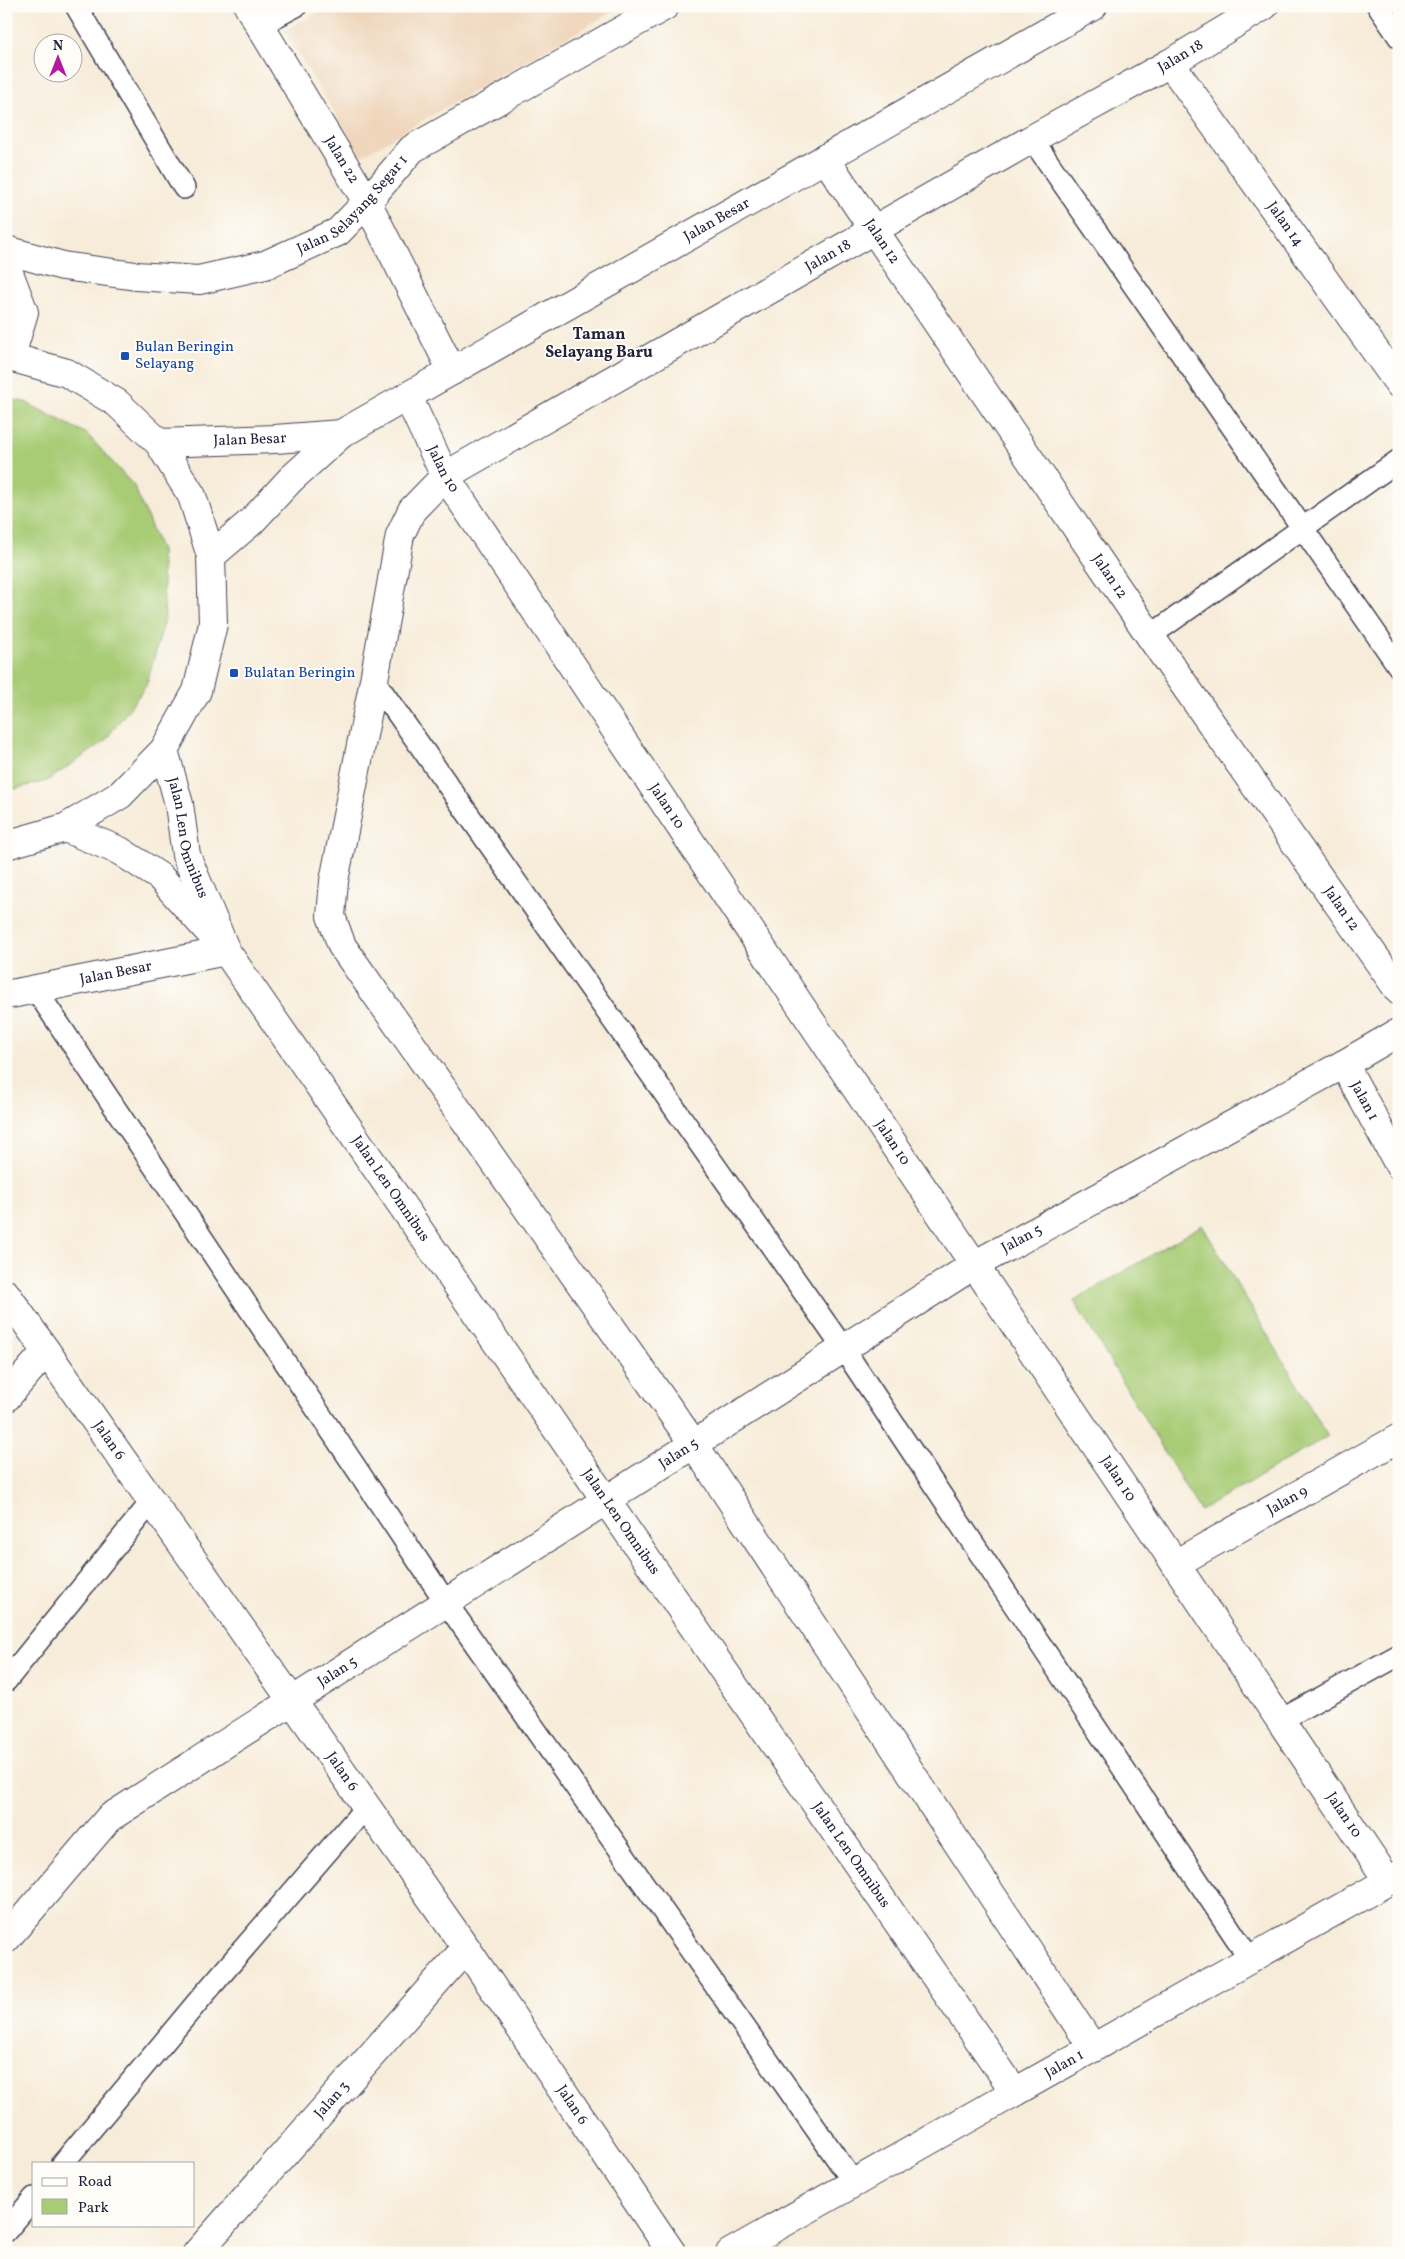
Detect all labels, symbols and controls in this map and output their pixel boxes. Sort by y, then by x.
north arrow [32,32,82,82]
street label: Jalan 18 [1154,35,1207,78]
text: N [53,37,63,56]
street label: Jalan 22 [319,132,364,188]
street label: Jalan Selayang Segar 1 [294,151,413,260]
street label: Jalan Besar [680,193,754,247]
street label: Jalan 14 [1262,197,1308,251]
street label: Jalan 12 [859,215,905,268]
street label: Jalan 18 [801,235,855,278]
district label: Taman Selayang Baru [545,324,653,364]
place label: Bulan Beringin Selayang [135,337,234,375]
marker: Bulan Beringin Selayang [119,350,131,362]
street label: Jalan Besar [213,428,287,452]
street label: Jalan 10 [422,442,464,497]
street label: Jalan 12 [1087,550,1132,603]
place label: Bulatan Beringin [244,663,356,684]
marker: Bulatan Beringin [228,667,240,679]
street label: Jalan Len Omnibus [162,775,213,901]
street label: Jalan 10 [644,779,690,833]
street label: Jalan 12 [1318,882,1364,935]
street label: Jalan Besar [78,956,154,990]
street label: Jalan 1 [1345,1077,1383,1124]
street label: Jalan 10 [869,1115,915,1170]
street label: Jalan Len Omnibus [346,1131,434,1246]
street label: Jalan 5 [998,1219,1046,1259]
street label: Jalan 6 [88,1416,130,1464]
street label: Jalan 5 [655,1433,703,1474]
street label: Jalan 10 [1095,1452,1141,1506]
street label: Jalan Len Omnibus [577,1465,665,1579]
street label: Jalan 9 [1263,1481,1312,1521]
street label: Jalan 5 [313,1651,361,1693]
street label: Jalan 6 [321,1748,363,1796]
street label: Jalan 10 [1321,1788,1367,1842]
street label: Jalan Len Omnibus [807,1798,895,1912]
street label: Jalan 1 [1041,2045,1088,2084]
street label: Jalan 3 [309,2077,354,2123]
street label: Jalan 6 [551,2081,593,2129]
legend [32,2162,195,2226]
text: Road [78,2172,112,2193]
text: Park [78,2198,109,2219]

